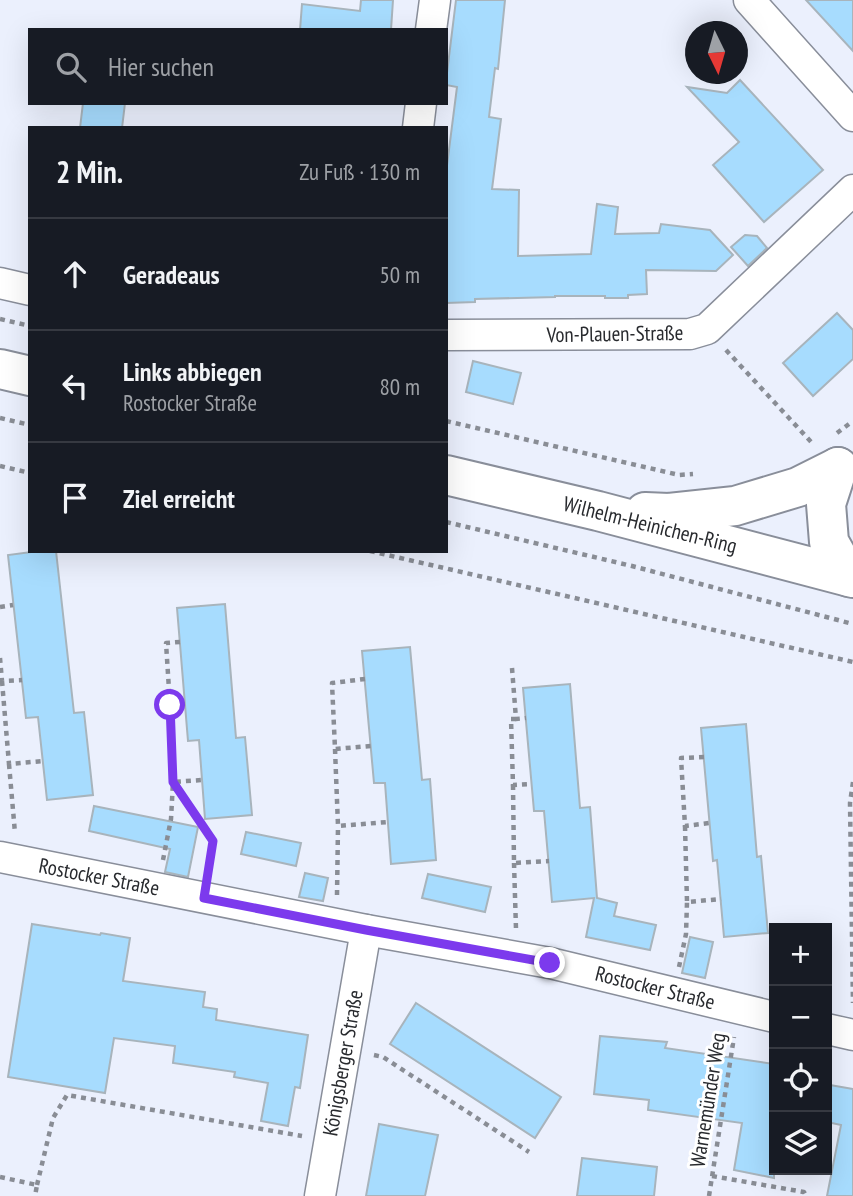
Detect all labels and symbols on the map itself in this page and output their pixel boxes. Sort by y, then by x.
north arrow [685,21,748,84]
street label: Von-Plauen-Straße [545,319,684,348]
street label: Wilhelm-Heinichen-Ring [560,490,740,559]
route start [154,689,185,720]
street label: Rostocker Straße [37,852,162,901]
route end [534,947,565,978]
street label: Rostocker Straße [593,960,718,1015]
street label: Königsberger Straße [316,988,369,1138]
street label: Warnemünder Weg [684,1031,731,1169]

